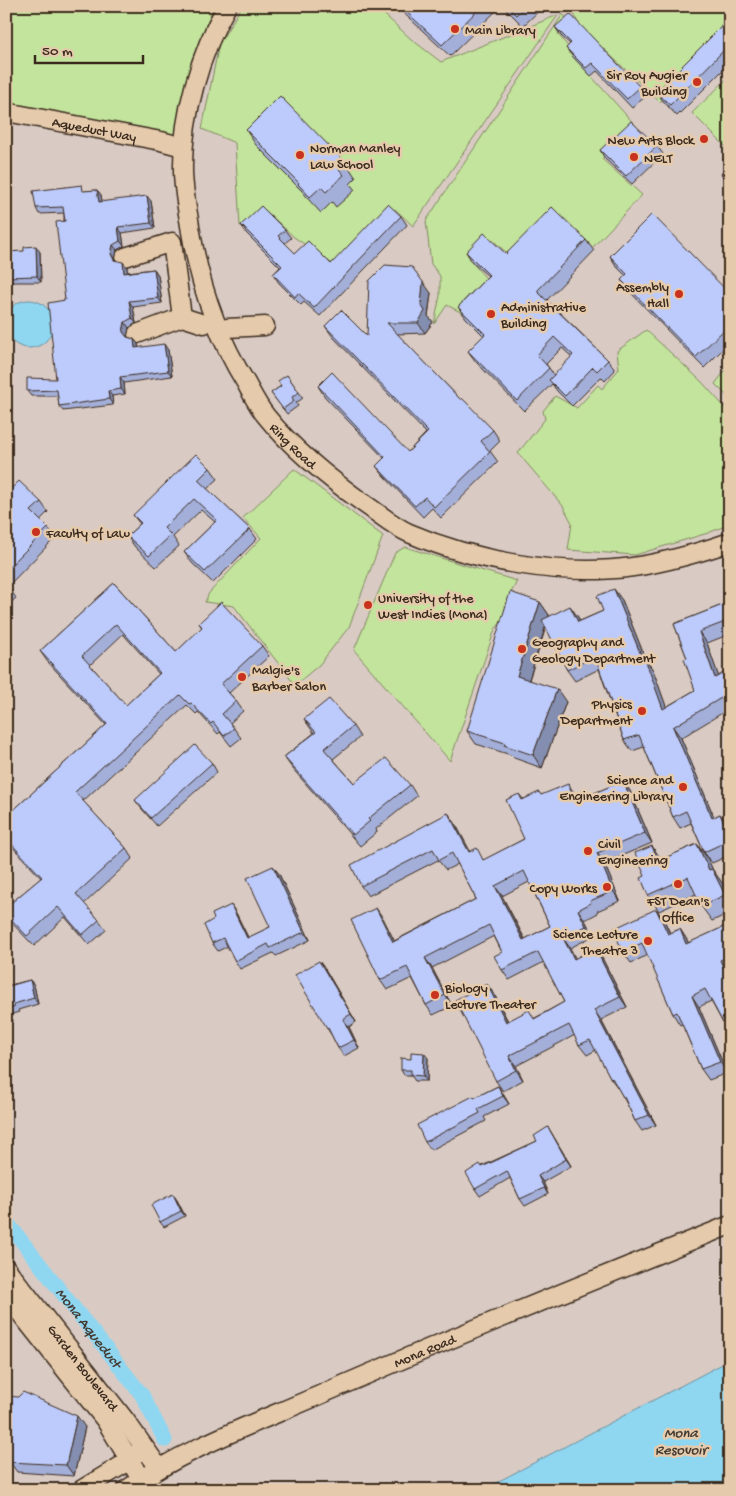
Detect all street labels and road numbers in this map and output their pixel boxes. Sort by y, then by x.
street label: Aqueduct Way [50,115,138,147]
street label: Ring Road [265,420,320,475]
street label: Garden Boulevard [42,1322,122,1417]
street label: Mona Road [392,1331,460,1373]

